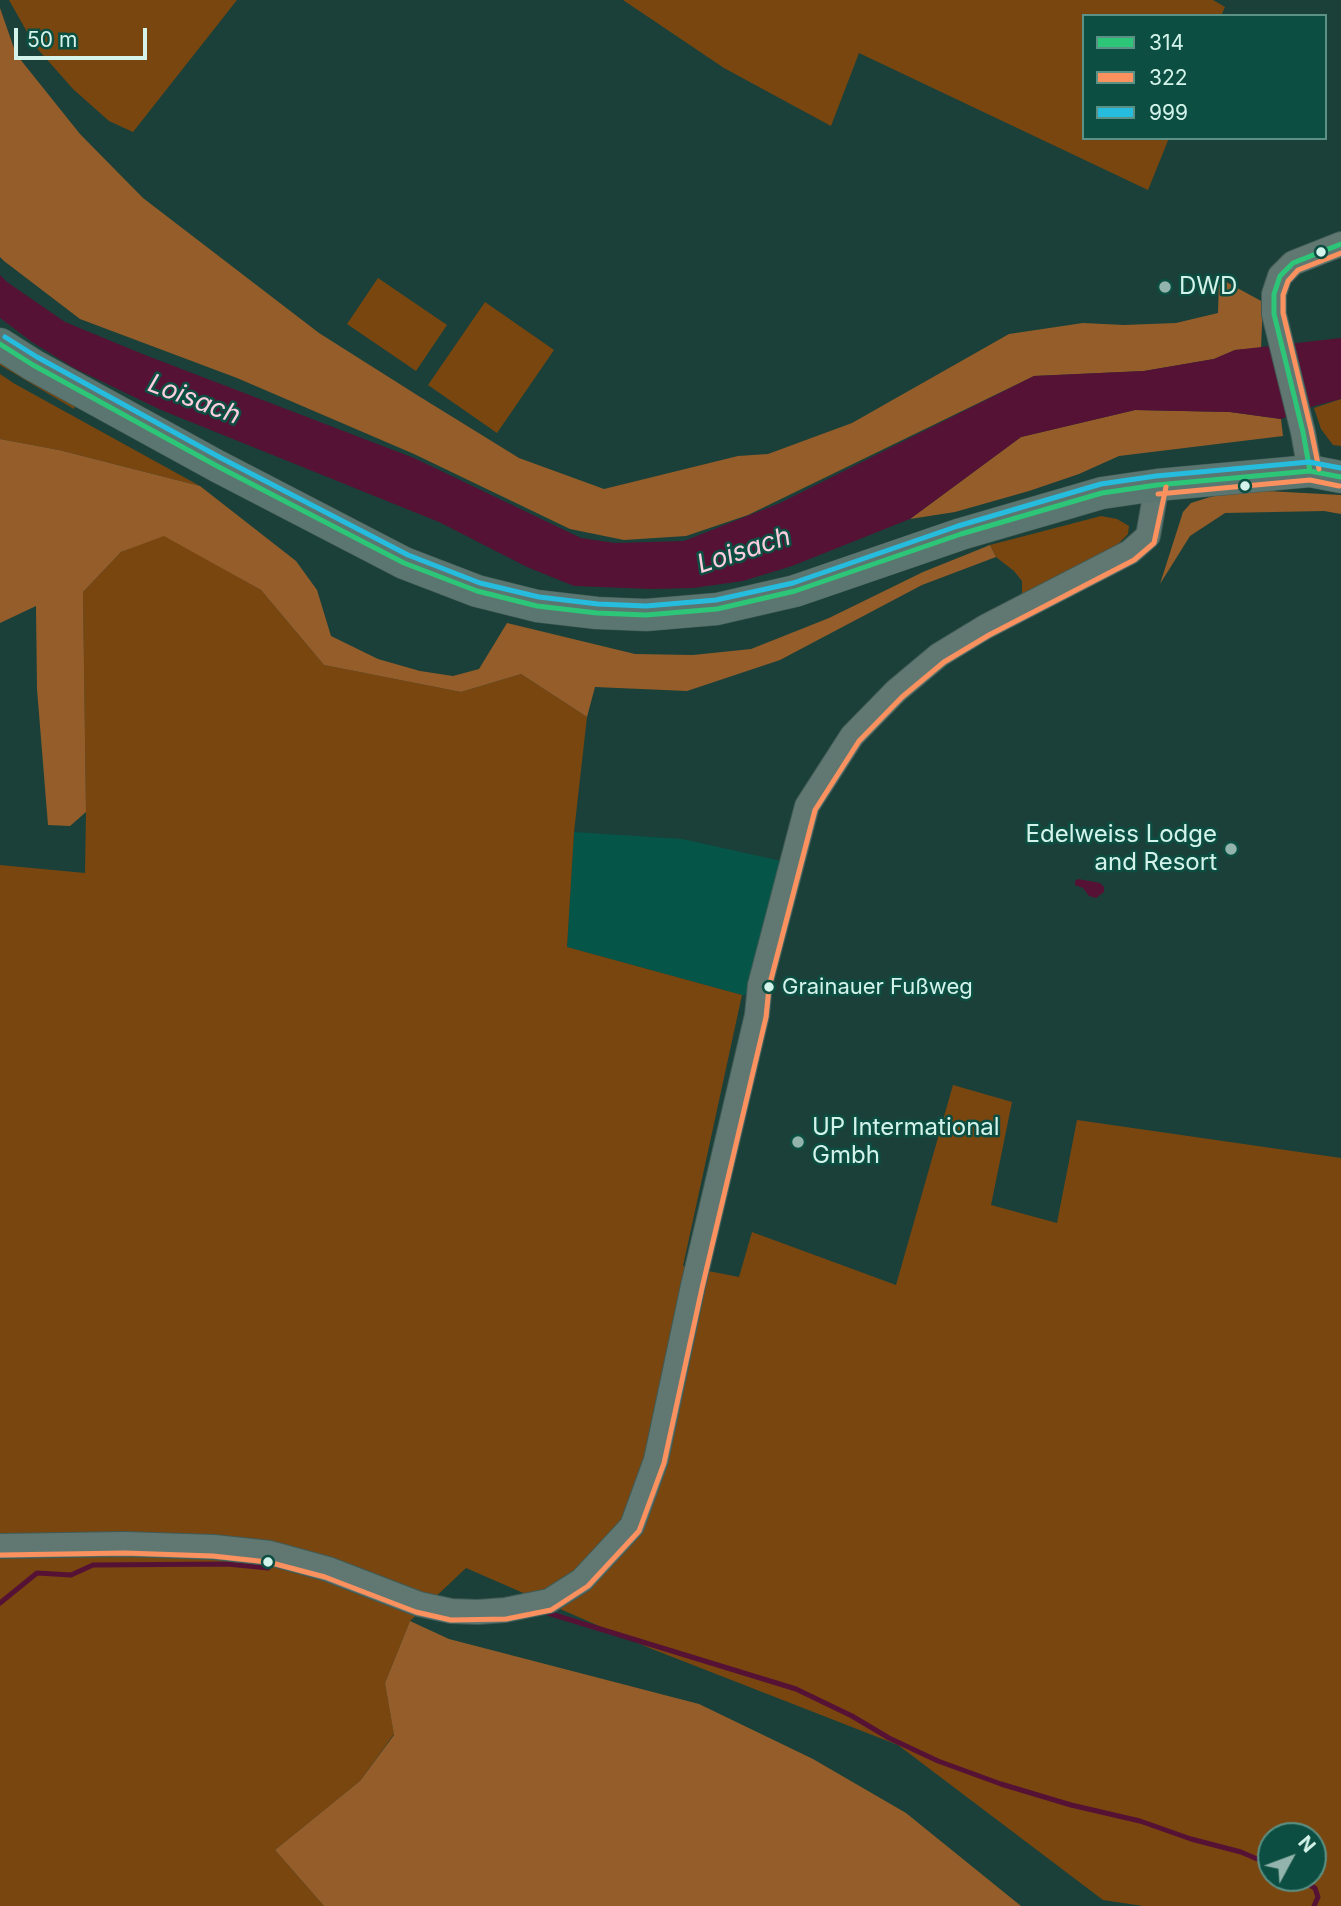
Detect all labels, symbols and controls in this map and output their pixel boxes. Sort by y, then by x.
scale bar [18,14,150,58]
legend [1082,14,1327,140]
text: 50 m [27,27,77,52]
text: 314 [1149,30,1184,55]
text: 322 [1149,65,1188,90]
text: 999 [1149,100,1188,125]
unlabelled marker [1314,245,1328,259]
place label: DWD [1179,273,1237,301]
marker: DWD [1157,279,1173,295]
water label: Loisach [143,368,245,432]
unlabelled marker [1238,479,1252,493]
water label: Loisach [693,521,795,581]
place label: Edelweiss Lodge and Resort [1026,821,1217,877]
marker: Edelweiss Lodge and Resort [1223,841,1239,857]
place label: Grainauer Fußweg [782,974,973,1000]
marker: Grainauer Fußweg [762,980,776,994]
place label: UP Intermational Gmbh [812,1114,1000,1170]
marker: UP Intermational Gmbh [790,1134,806,1150]
unlabelled marker [261,1555,275,1569]
north arrow [1257,1822,1327,1892]
text: N [1293,1831,1320,1857]

